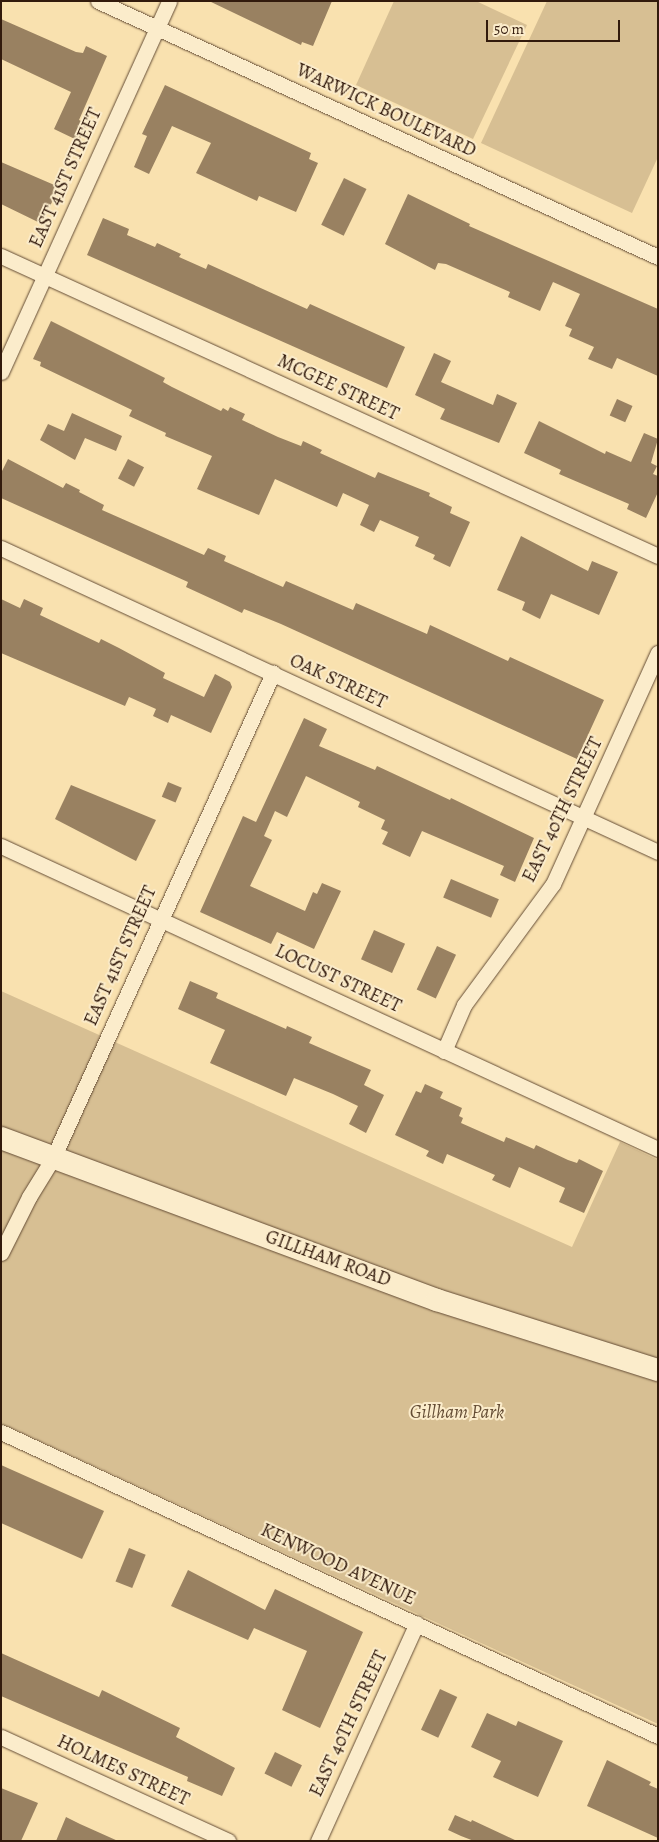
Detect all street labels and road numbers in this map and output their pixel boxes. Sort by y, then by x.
street label: WARWICK BOULEVARD [292,59,480,163]
street label: EAST 41ST STREET [25,105,107,251]
street label: MCGEE STREET [274,350,402,426]
street label: OAK STREET [286,650,390,714]
street label: EAST 40TH STREET [518,734,608,886]
street label: EAST 41ST STREET [80,883,162,1029]
street label: LOCUST STREET [271,940,405,1018]
street label: GILLHAM ROAD [262,1226,394,1292]
street label: KENWOOD AVENUE [257,1519,419,1611]
street label: EAST 40TH STREET [305,1647,393,1801]
street label: HOLMES STREET [53,1730,193,1812]

